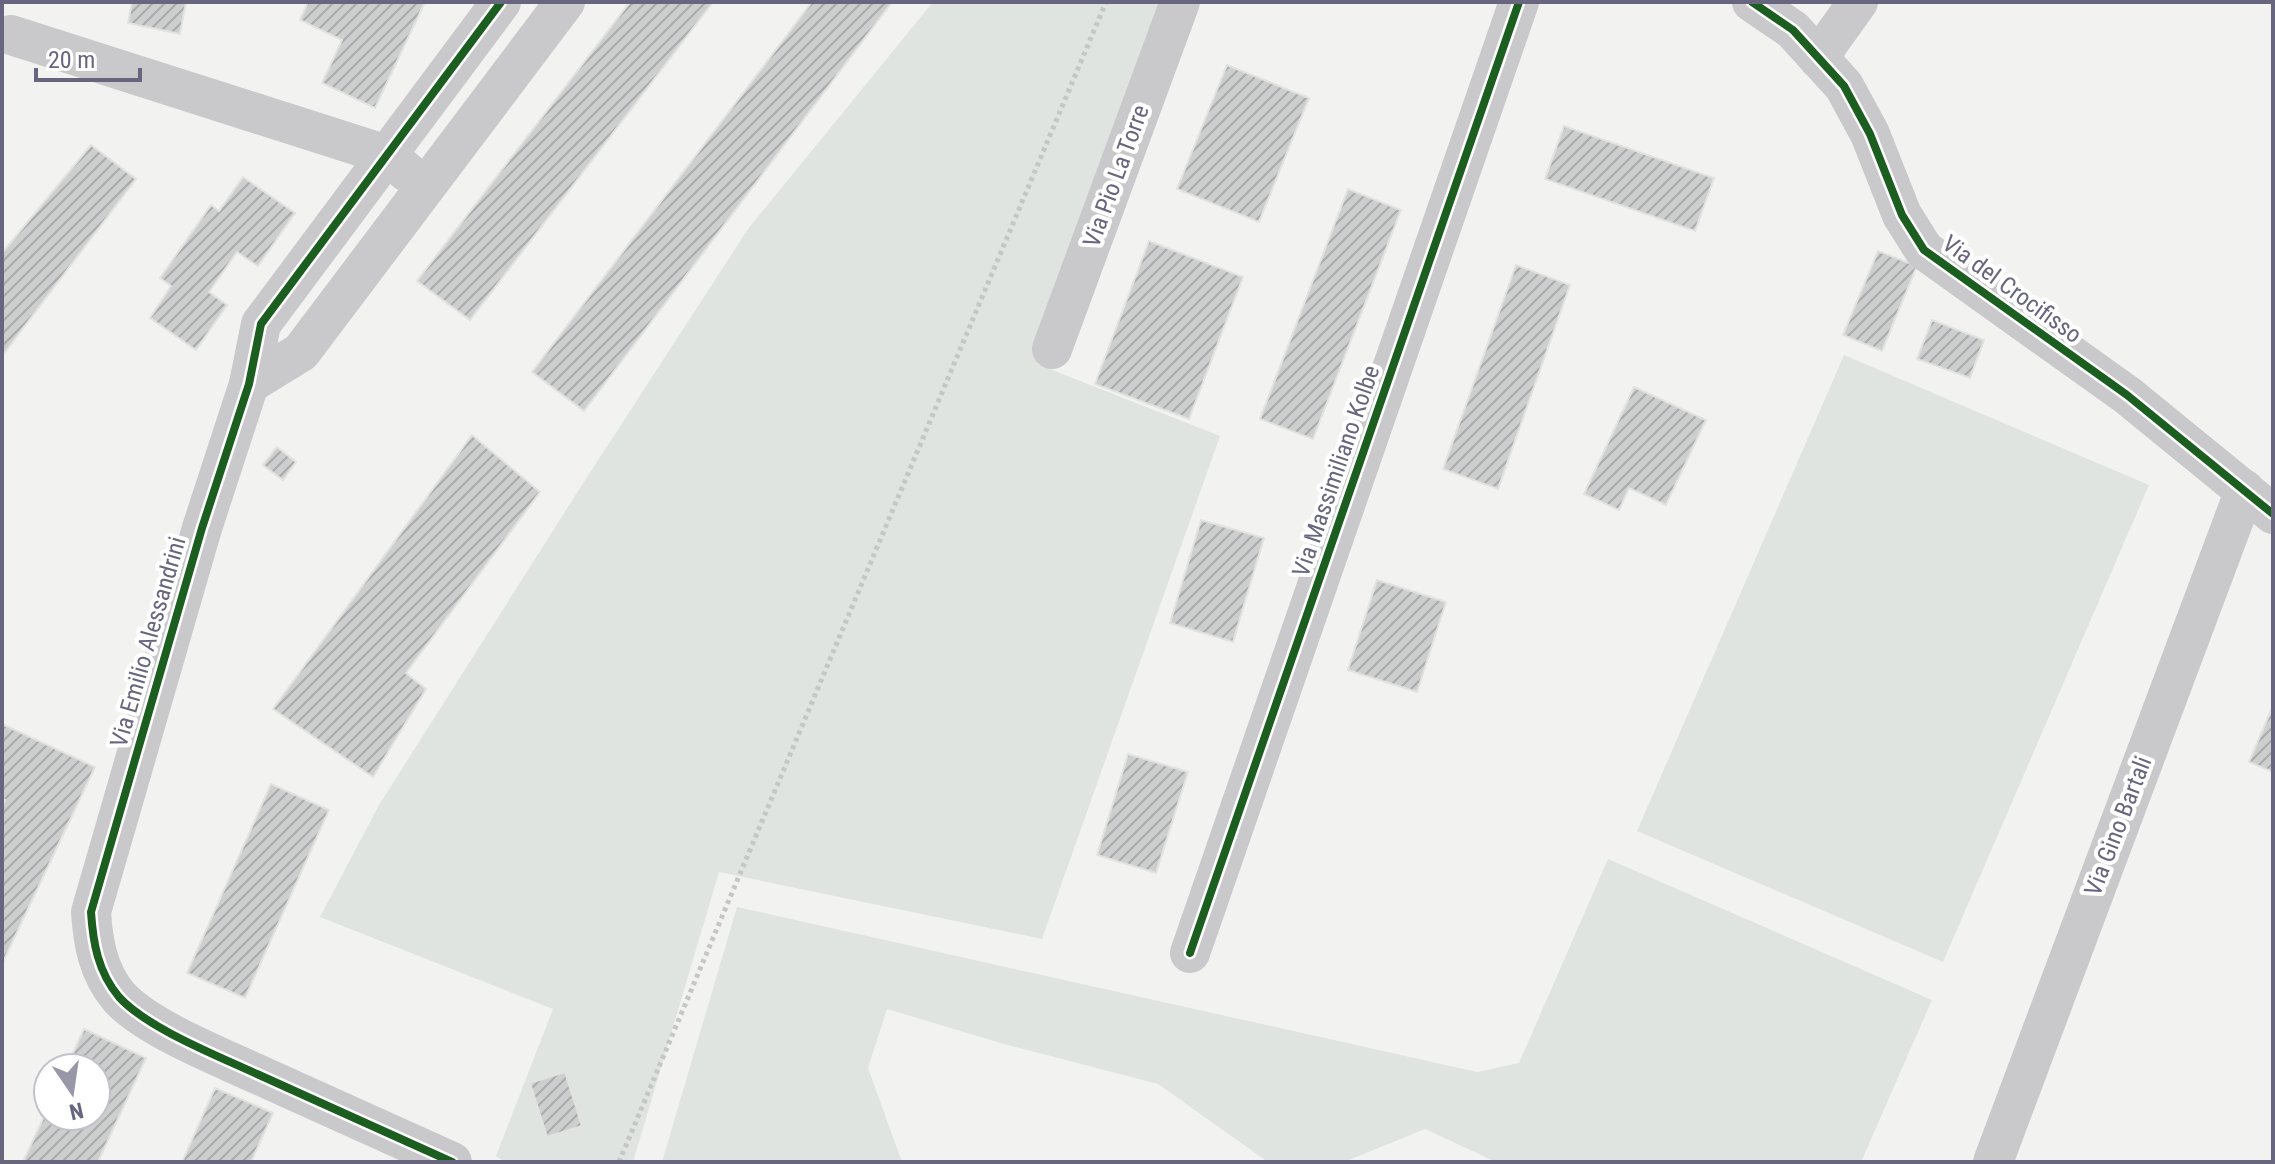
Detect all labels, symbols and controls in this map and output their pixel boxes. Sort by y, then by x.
scale bar [36,32,140,82]
text: 20 m [48,46,95,74]
street label: Via Pio La Torre [1077,101,1155,251]
street label: Via del Crocifisso [1937,229,2087,349]
street label: Via Massimiliano Kolbe [1287,362,1385,580]
street label: Via Emilio Alessandrini [105,534,191,750]
street label: Via Gino Bartali [2079,752,2157,900]
north arrow [32,1052,112,1132]
text: N [67,1097,86,1125]

